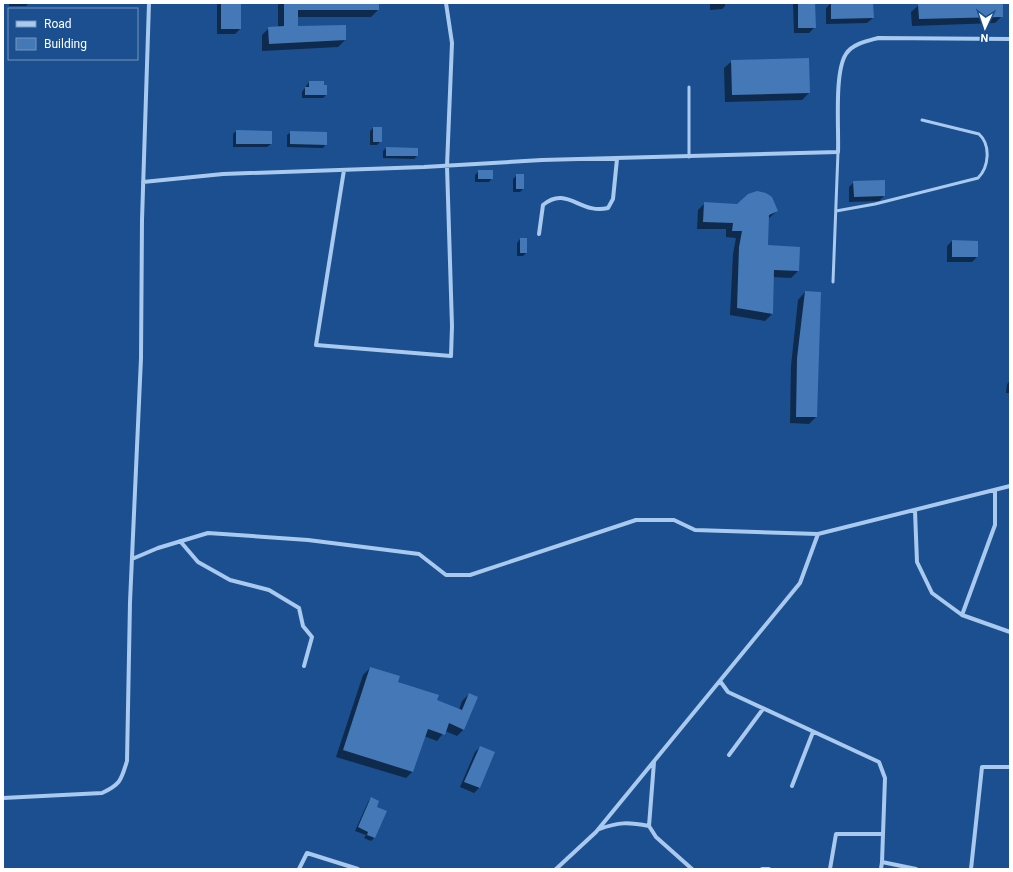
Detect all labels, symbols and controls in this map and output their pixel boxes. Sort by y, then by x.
legend [8,8,138,60]
north arrow [965,8,1005,48]
text: Road [44,17,72,31]
text: N [980,31,989,44]
text: Building [44,37,87,51]

